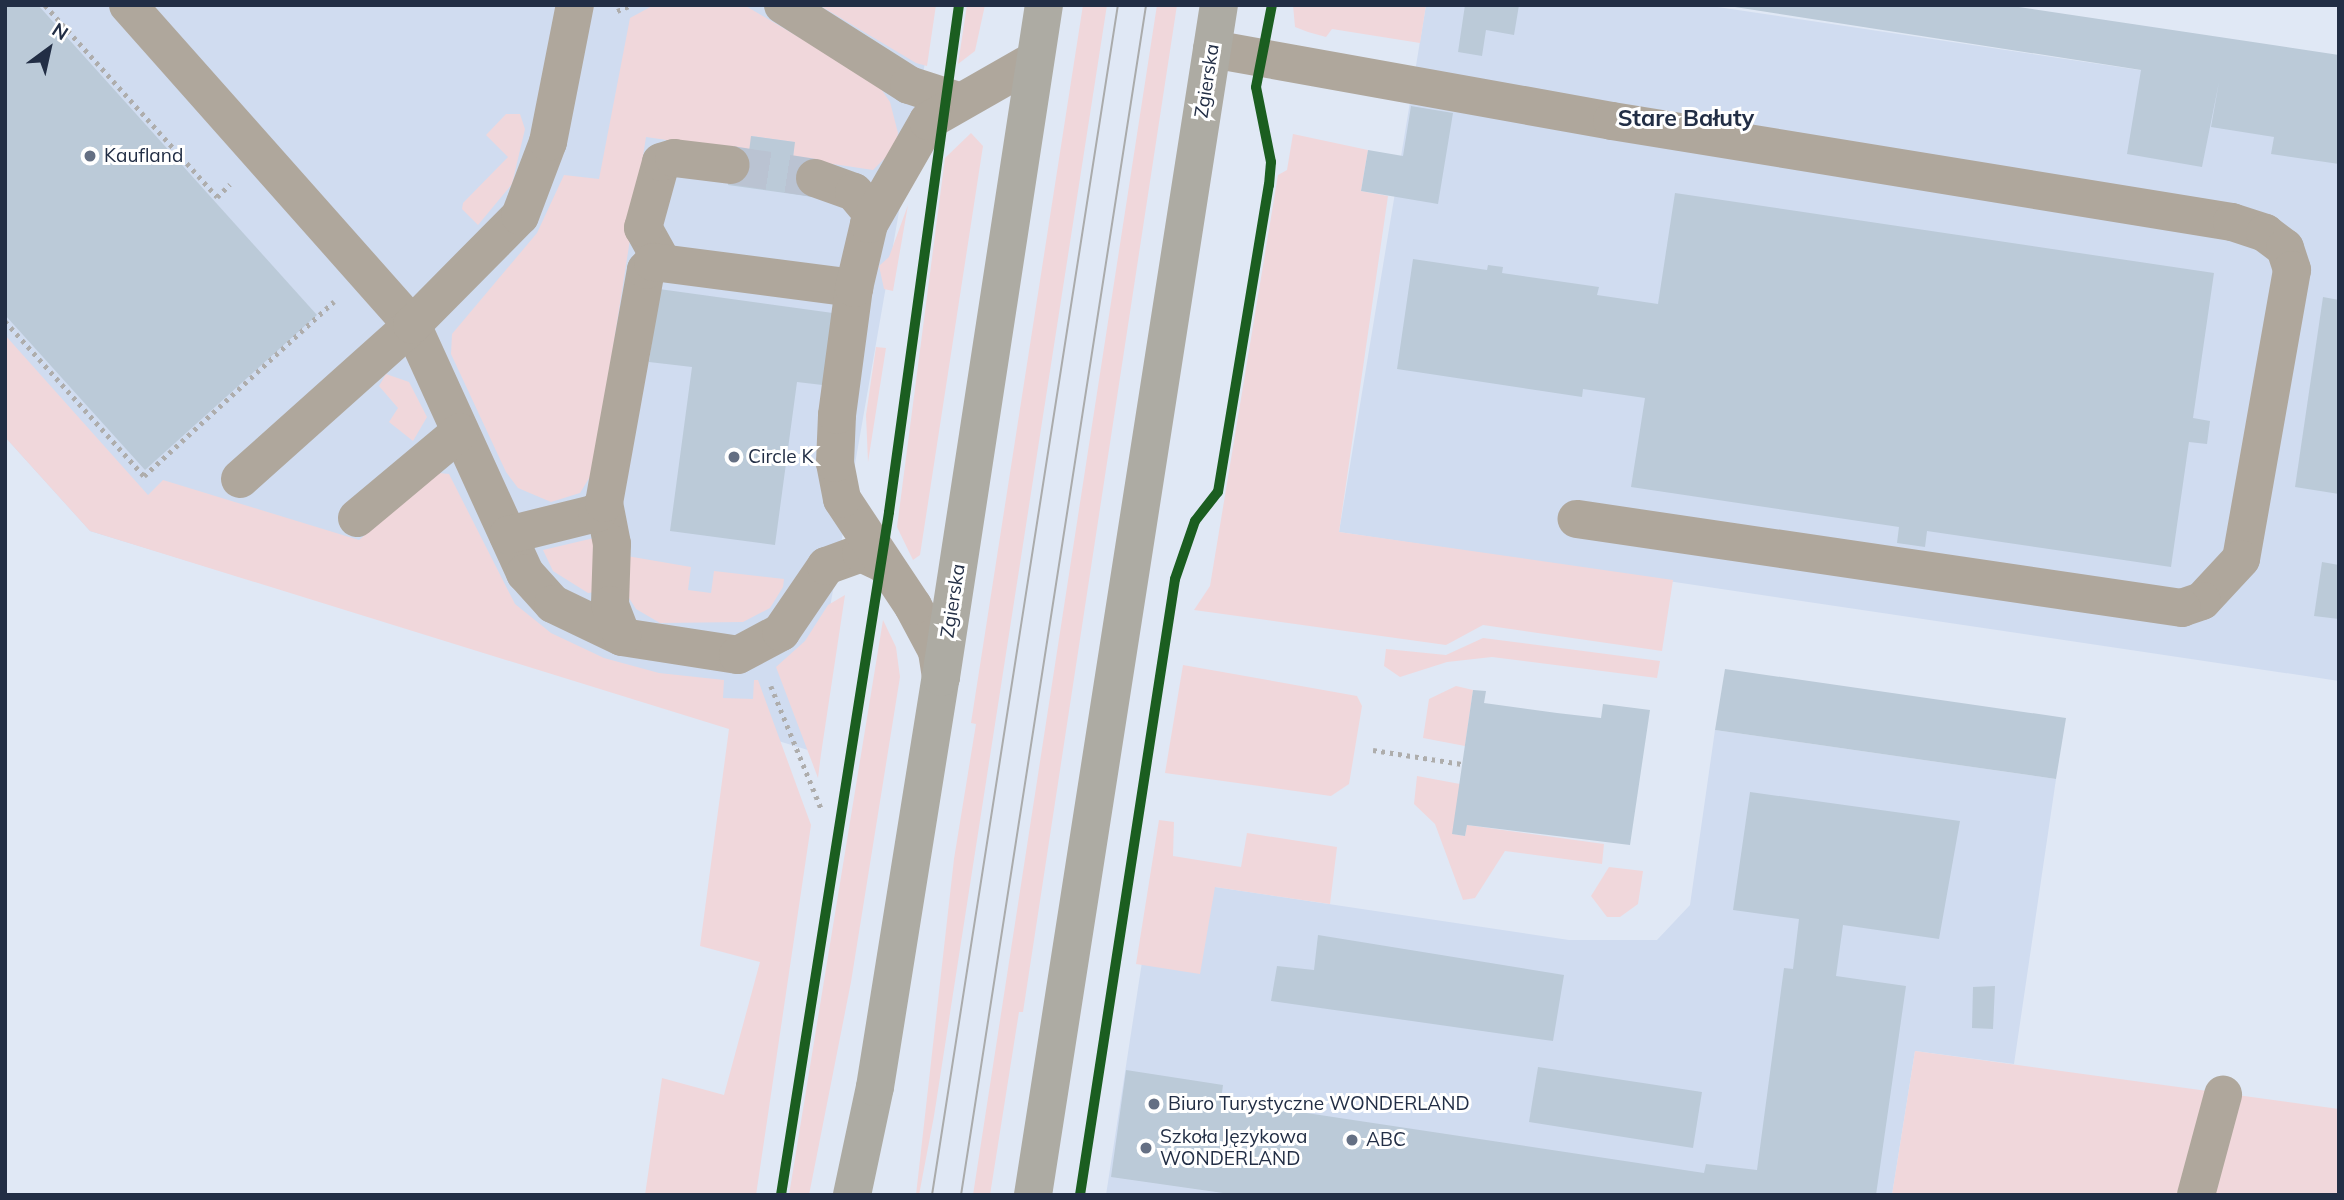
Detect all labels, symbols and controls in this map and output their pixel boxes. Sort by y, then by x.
north arrow [14,14,84,84]
text: N [48,17,73,45]
street label: Zgierska [1190,42,1224,120]
district label: Stare Bałuty [1618,104,1754,132]
place label: Kaufland [104,145,183,167]
marker: Kaufland [82,148,98,164]
place label: Circle K [748,446,814,468]
marker: Circle K [726,449,742,465]
street label: Zgierska [936,562,970,640]
place label: Biuro Turystyczne WONDERLAND [1168,1093,1470,1115]
marker: Biuro Turystyczne WONDERLAND [1146,1096,1162,1112]
place label: Szkoła Językowa WONDERLAND [1160,1126,1307,1170]
place label: ABC [1366,1129,1406,1151]
marker: ABC [1344,1132,1360,1148]
marker: Szkoła Językowa WONDERLAND [1138,1140,1154,1156]

